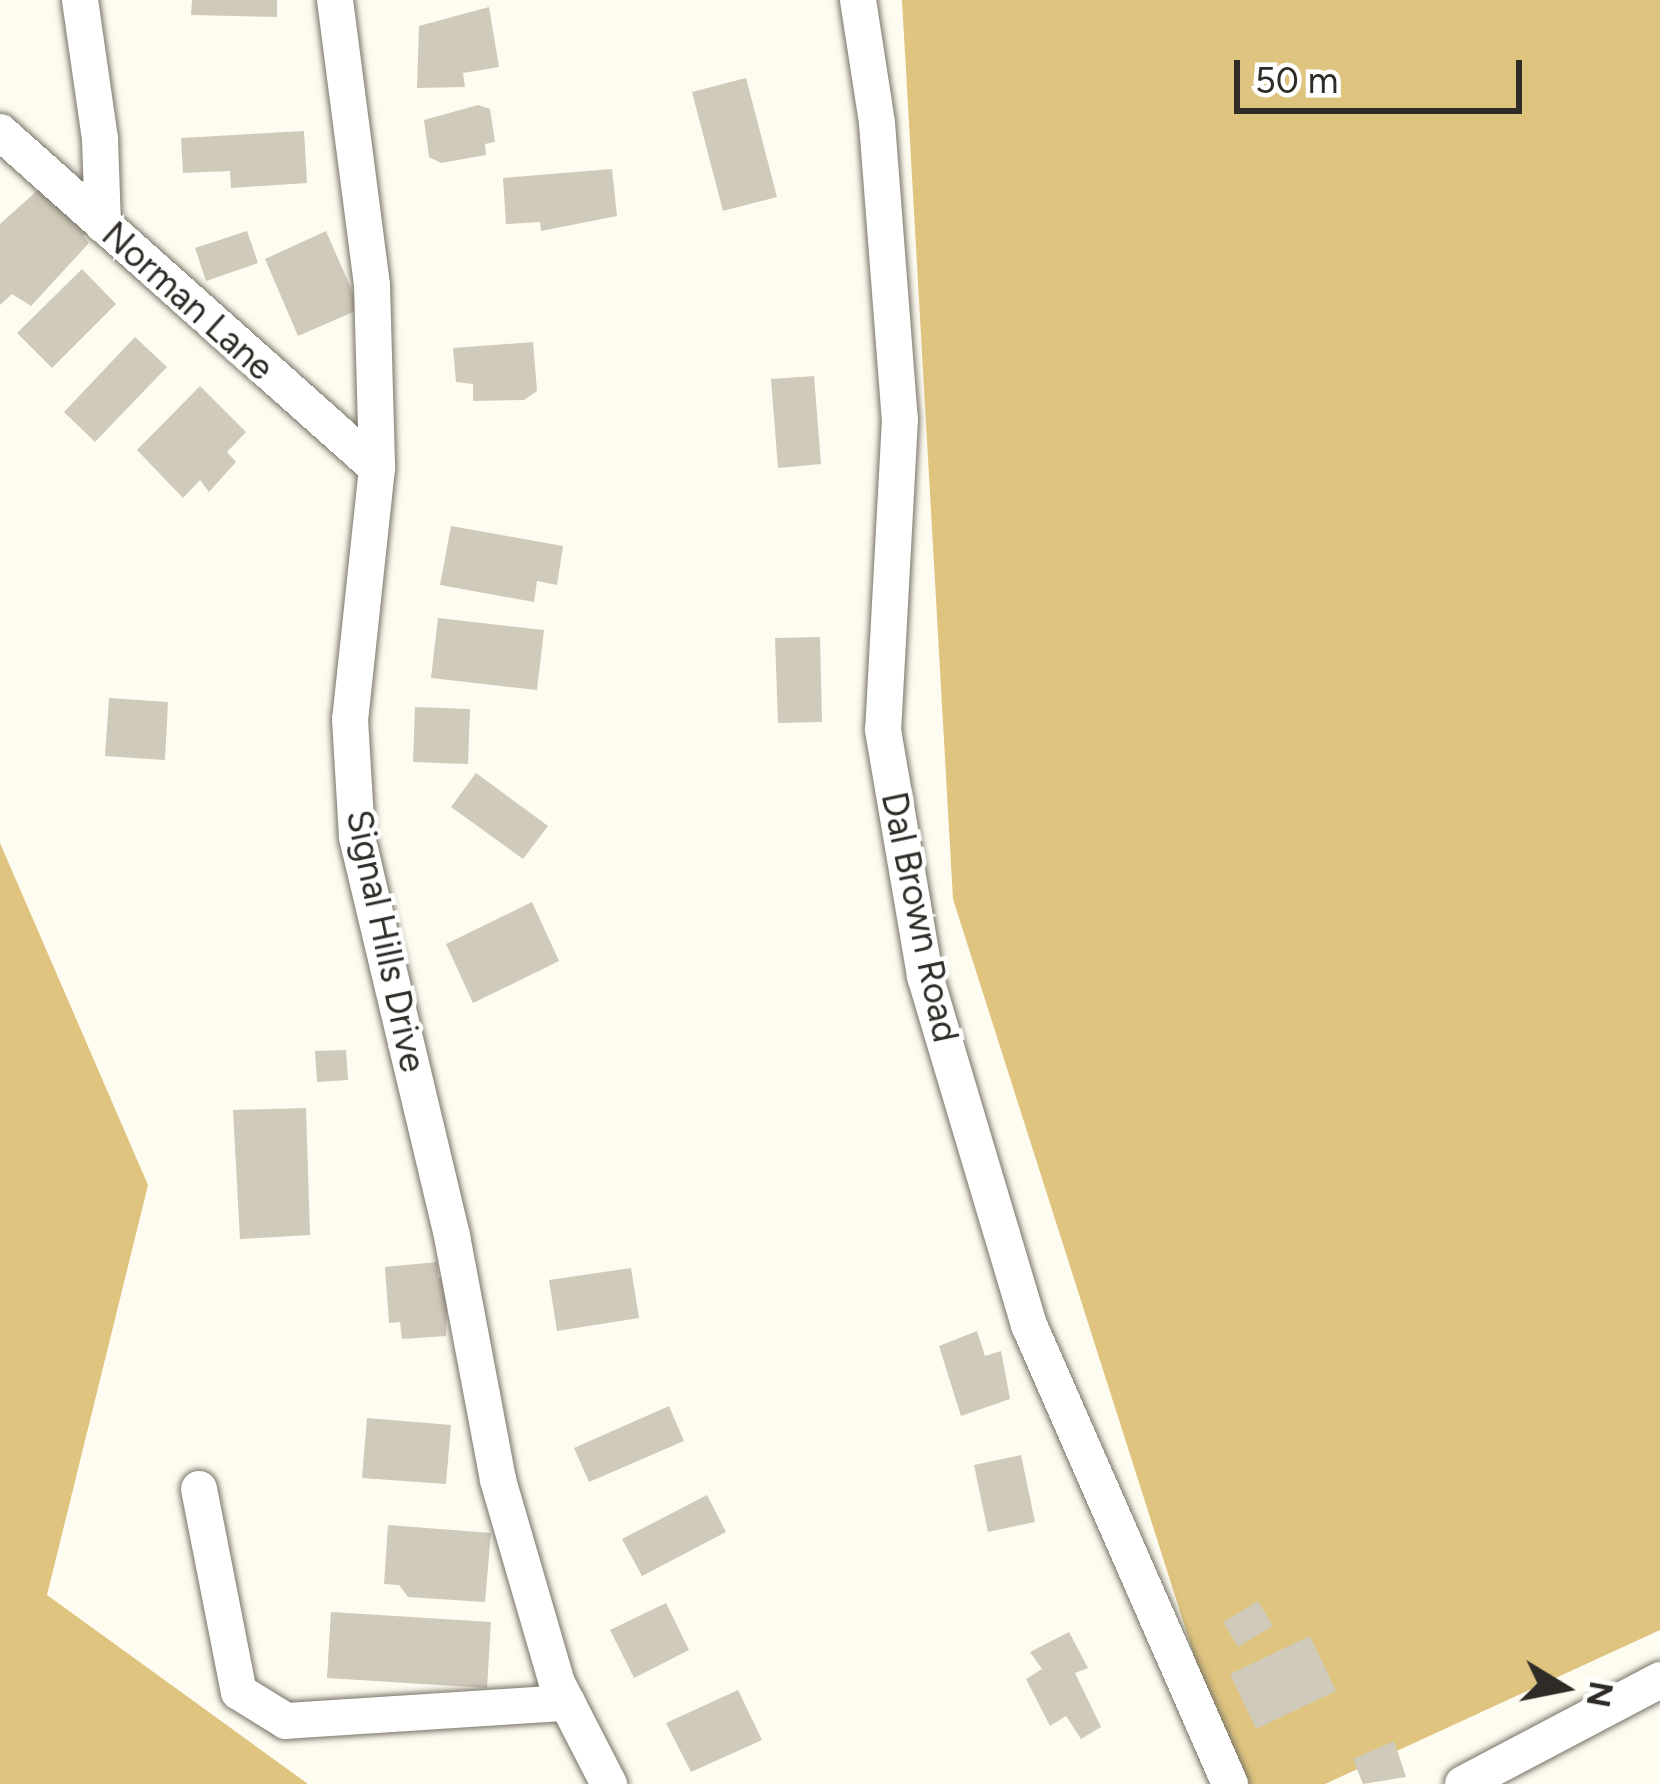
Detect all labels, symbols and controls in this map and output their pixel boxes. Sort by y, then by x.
scale bar [1240,36,1528,110]
text: 50 m [1255,59,1338,102]
street label: Norman Lane [93,213,283,389]
street label: Dal Brown Road [872,788,968,1046]
street label: Signal Hills Drive [337,806,435,1076]
north arrow [1504,1628,1624,1748]
text: N [1579,1678,1621,1710]

